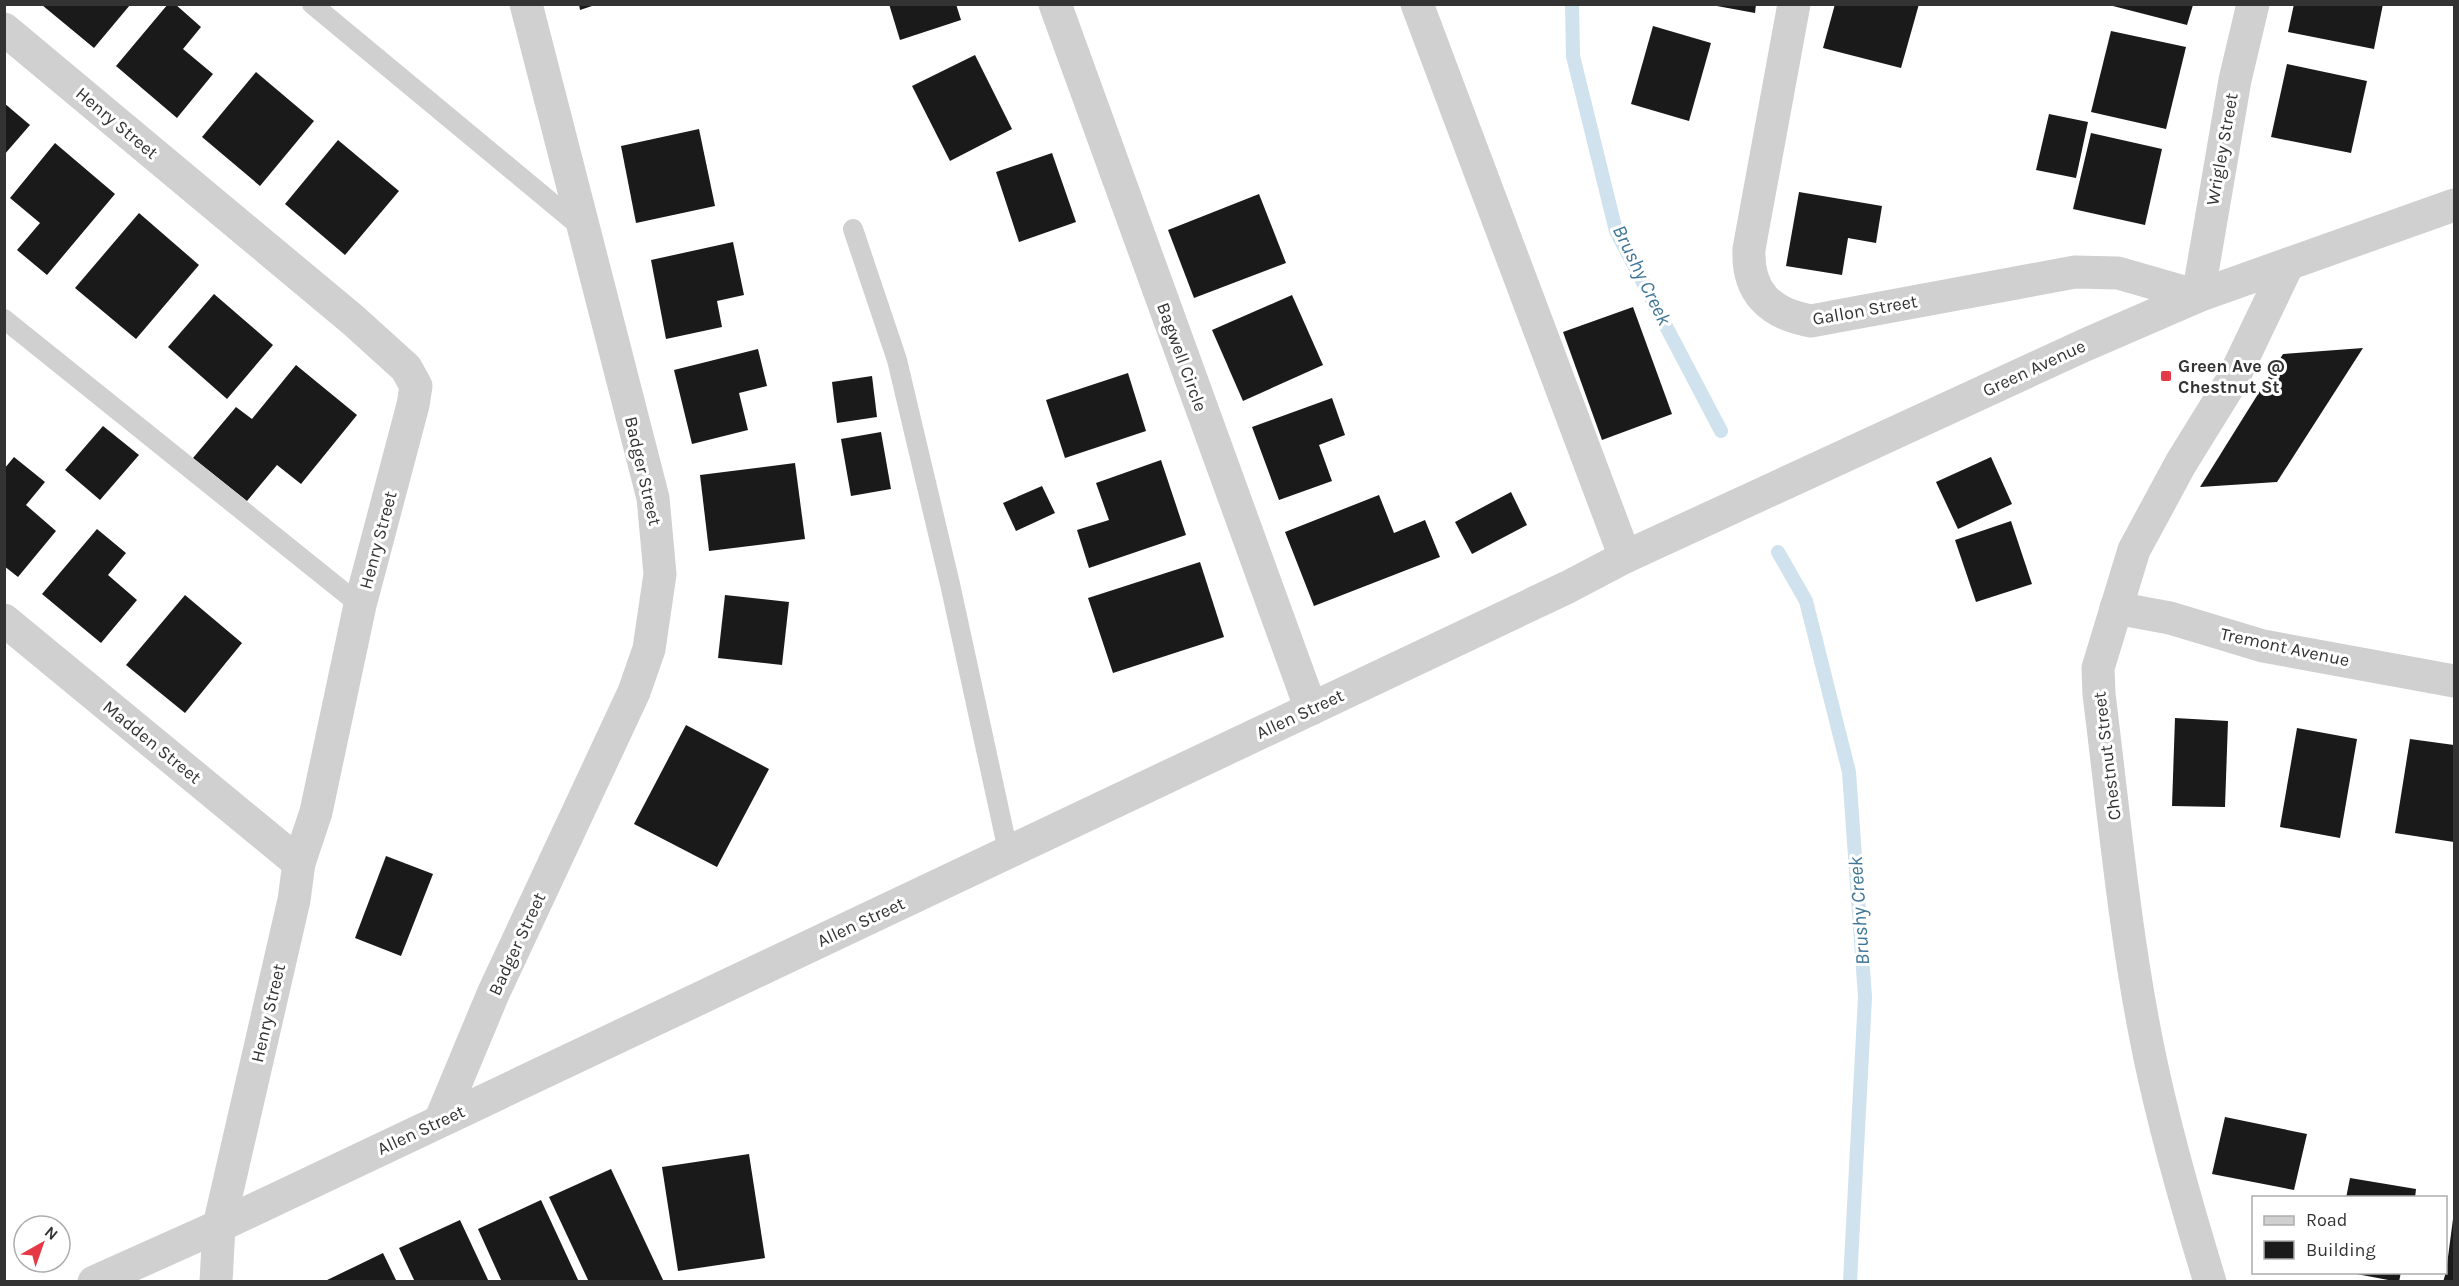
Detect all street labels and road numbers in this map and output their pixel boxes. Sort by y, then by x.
street label: Henry Street [71,82,163,164]
street label: Wrigley Street [2201,91,2243,207]
street label: Gallon Street [1811,290,1919,330]
street label: Bagwell Circle [1152,299,1212,415]
street label: Green Avenue [1979,335,2089,401]
street label: Badger Street [620,414,666,528]
street label: Henry Street [354,488,402,591]
street label: Tremont Avenue [2219,623,2351,671]
street label: Allen Street [1253,684,1348,744]
street label: Chestnut Street [2088,690,2126,822]
street label: Madden Street [98,696,206,789]
street label: Badger Street [483,889,551,999]
street label: Allen Street [814,892,909,952]
street label: Henry Street [246,961,290,1065]
street label: Allen Street [374,1100,469,1160]

